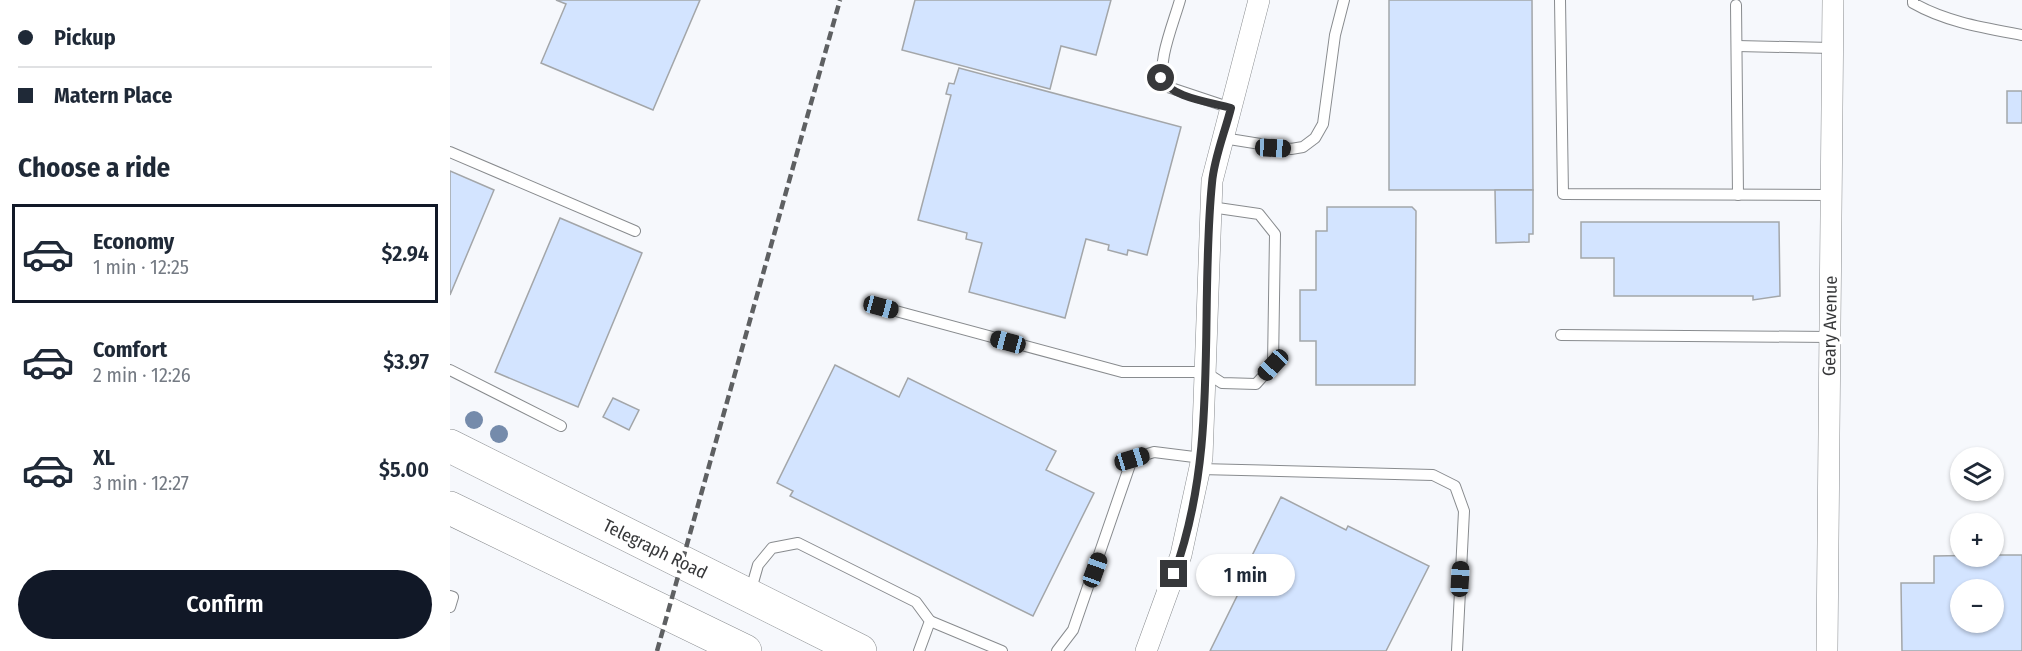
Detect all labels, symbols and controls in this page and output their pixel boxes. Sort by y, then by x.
text: Pickup [54,24,116,51]
route start [1147,64,1174,91]
text: Matern Place [54,82,172,109]
car [1255,138,1291,158]
text: Choose a ride [18,152,170,184]
icon: car [21,227,75,281]
text: Economy [93,228,174,255]
text: $2.94 [382,240,429,267]
text: 1 min · 12:25 [93,255,189,279]
street label: Geary Avenue [1818,275,1842,376]
car [861,294,901,320]
car [988,329,1028,355]
icon: car [21,335,75,389]
text: Comfort [93,336,167,363]
car [1254,346,1292,384]
text: $3.97 [383,348,429,375]
text: 2 min · 12:26 [93,363,191,387]
icon: car [21,443,75,497]
text: XL [93,444,115,471]
car [1112,445,1152,473]
map controls [1950,447,2004,633]
button: layers [1950,447,2004,501]
text: $5.00 [379,456,429,483]
text: 3 min · 12:27 [93,471,189,495]
button: + [1950,513,2004,567]
street label: Telegraph Road [599,514,711,584]
car [1080,550,1110,590]
callout: 1 min [1195,553,1294,595]
route end [1160,560,1187,587]
car [1450,561,1470,597]
text: 1 min [1224,563,1267,587]
button: Confirm [18,570,432,639]
button: − [1950,579,2004,633]

